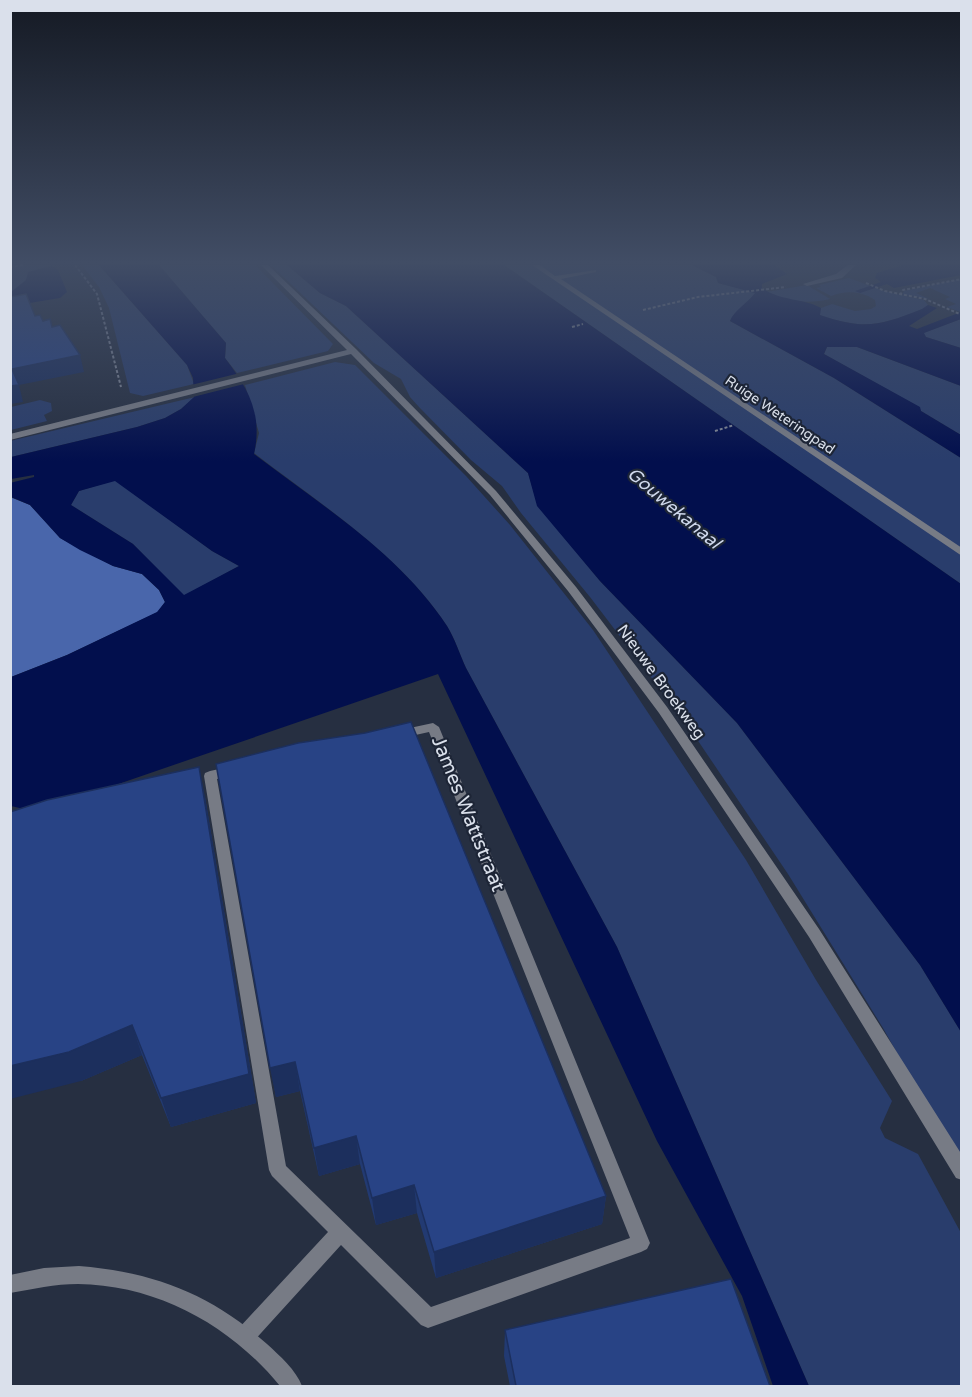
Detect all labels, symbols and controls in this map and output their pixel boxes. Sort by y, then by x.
street label: Ruige Weteringpad [722,372,838,458]
water label: Gouwekanaal [623,463,727,555]
street label: Nieuwe Broekweg [613,621,709,743]
street label: James Wattstraat [426,733,510,896]

